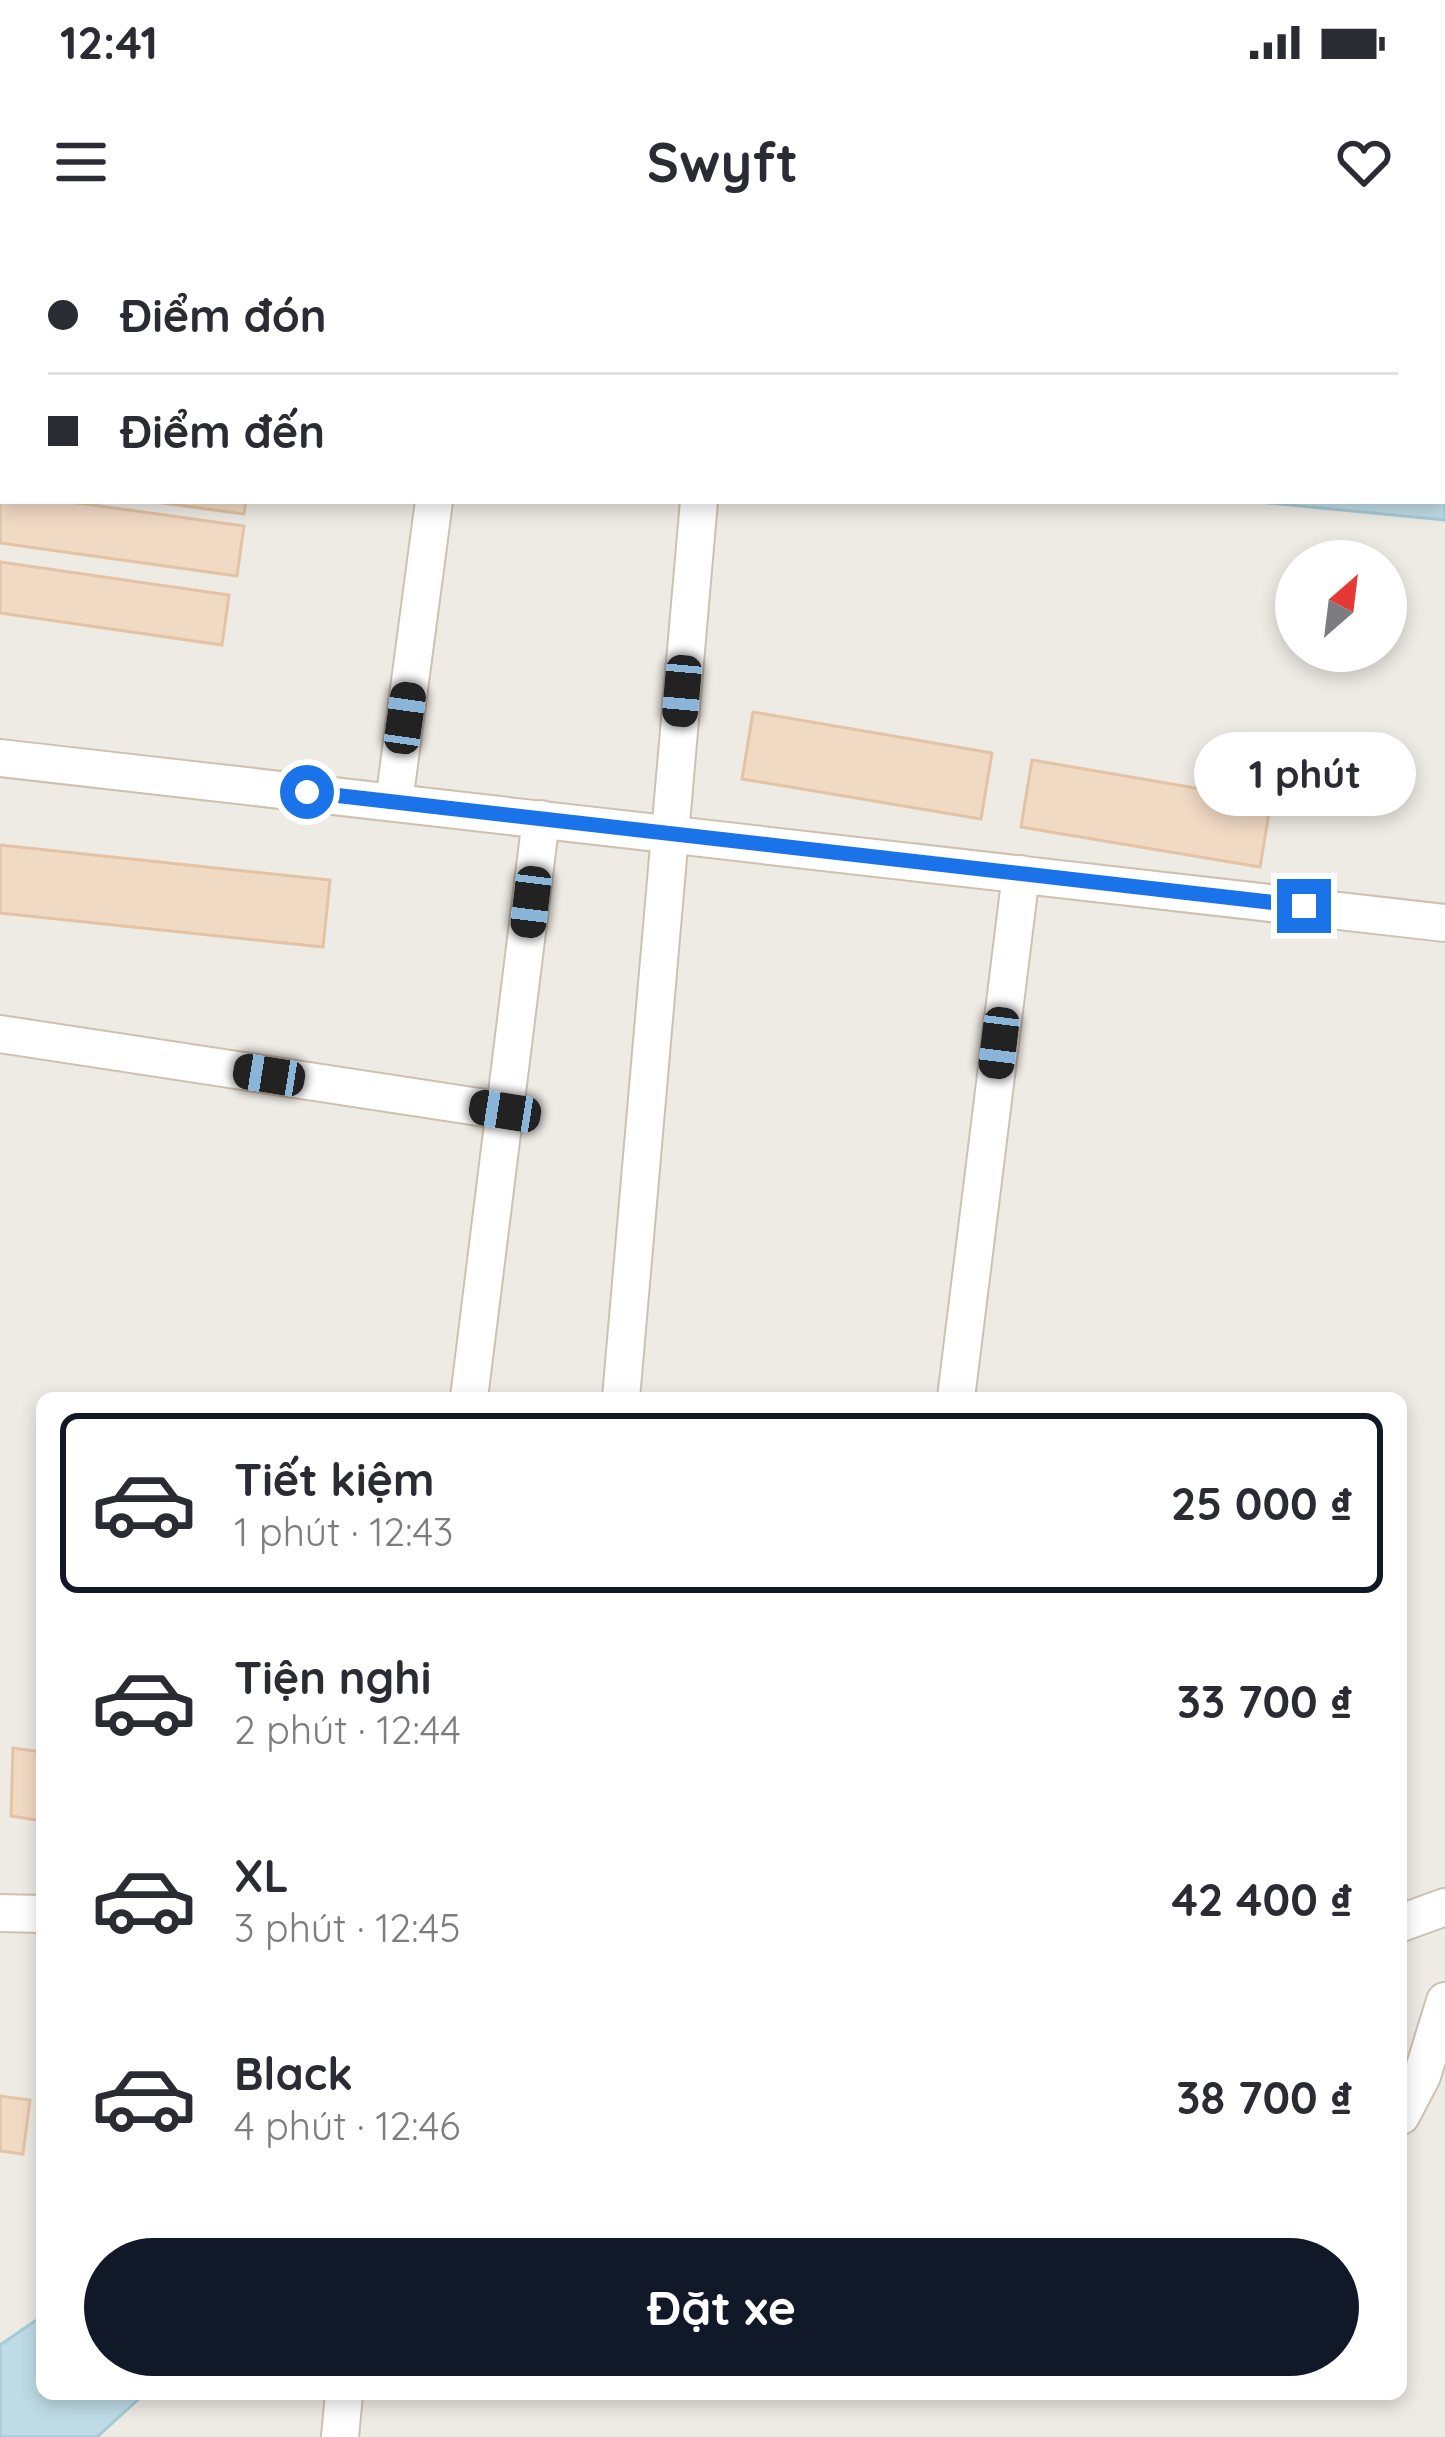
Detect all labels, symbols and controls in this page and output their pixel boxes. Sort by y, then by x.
text: 12:41 [60,14,158,70]
text: Swyft [647,128,798,196]
icon: menu [48,129,114,195]
icon: heart [1331,129,1397,195]
text: Điểm đón [120,287,327,343]
text: Điểm đến [120,403,325,459]
north arrow [1275,540,1407,672]
map controls [1275,540,1407,672]
car [661,654,703,728]
car [382,680,428,756]
callout: 1 phút [1193,732,1415,816]
text: 1 phút [1249,749,1361,798]
route start [280,765,334,819]
car [509,864,553,940]
route end [1277,879,1331,933]
car [977,1005,1021,1081]
car [231,1052,307,1098]
car [467,1088,543,1134]
icon: car [90,1449,198,1557]
text: Tiết kiệm [234,1451,435,1507]
text: 25 000 ₫ [1171,1475,1353,1531]
text: 1 phút · 12:43 [234,1507,454,1556]
icon: car [90,1647,198,1755]
text: Tiện nghi [234,1649,431,1705]
text: 33 700 ₫ [1177,1673,1353,1729]
text: 2 phút · 12:44 [234,1705,461,1754]
icon: car [90,1845,198,1953]
text: XL [234,1847,289,1903]
text: 42 400 ₫ [1171,1871,1353,1927]
text: 3 phút · 12:45 [234,1903,461,1952]
icon: car [90,2043,198,2151]
text: Black [234,2045,353,2101]
text: 38 700 ₫ [1176,2069,1353,2125]
text: 4 phút · 12:46 [234,2101,460,2150]
button: Đặt xe [84,2238,1359,2376]

